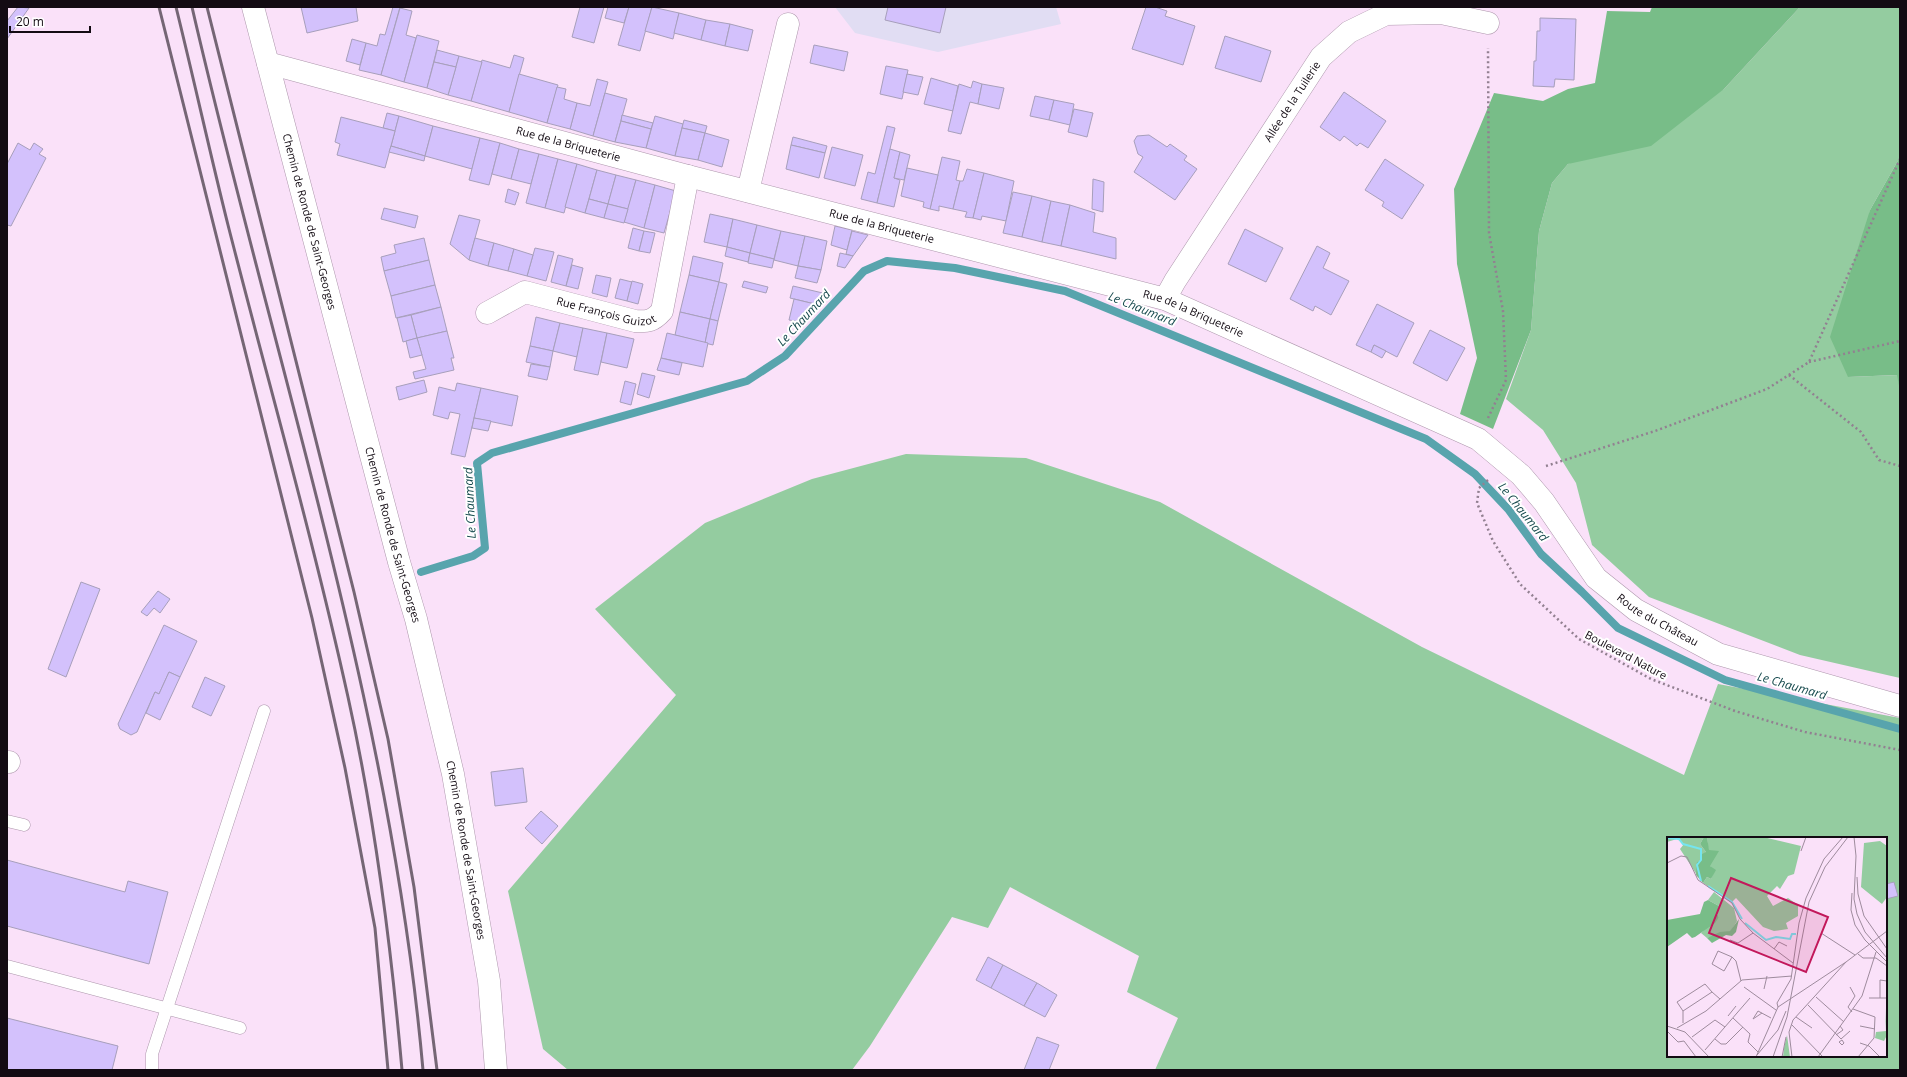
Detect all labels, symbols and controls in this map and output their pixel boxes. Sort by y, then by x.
scale bar [10,8,90,34]
text: 20 m [16,13,44,30]
street label: Allée de la Tuilerie [1260,58,1323,144]
street label: Rue de la Briqueterie [514,122,622,165]
street label: Chemin de Ronde de Saint-Georges [280,132,340,311]
street label: Rue de la Briqueterie [828,205,936,246]
water label: Le Chaumard [773,285,835,350]
street label: Rue de la Briqueterie [1142,286,1246,340]
water label: Le Chaumard [1106,287,1179,330]
street label: Rue François Guizot [555,293,658,328]
street label: Chemin de Ronde de Saint-Georges [362,445,425,624]
water label: Le Chaumard [459,466,480,539]
water label: Le Chaumard [1494,479,1553,546]
street label: Route du Château [1614,590,1701,649]
street label: Boulevard Nature [1583,627,1670,683]
water label: Le Chaumard [1755,668,1830,704]
street label: Chemin de Ronde de Saint-Georges [443,759,490,941]
inset map [1667,837,1887,1057]

